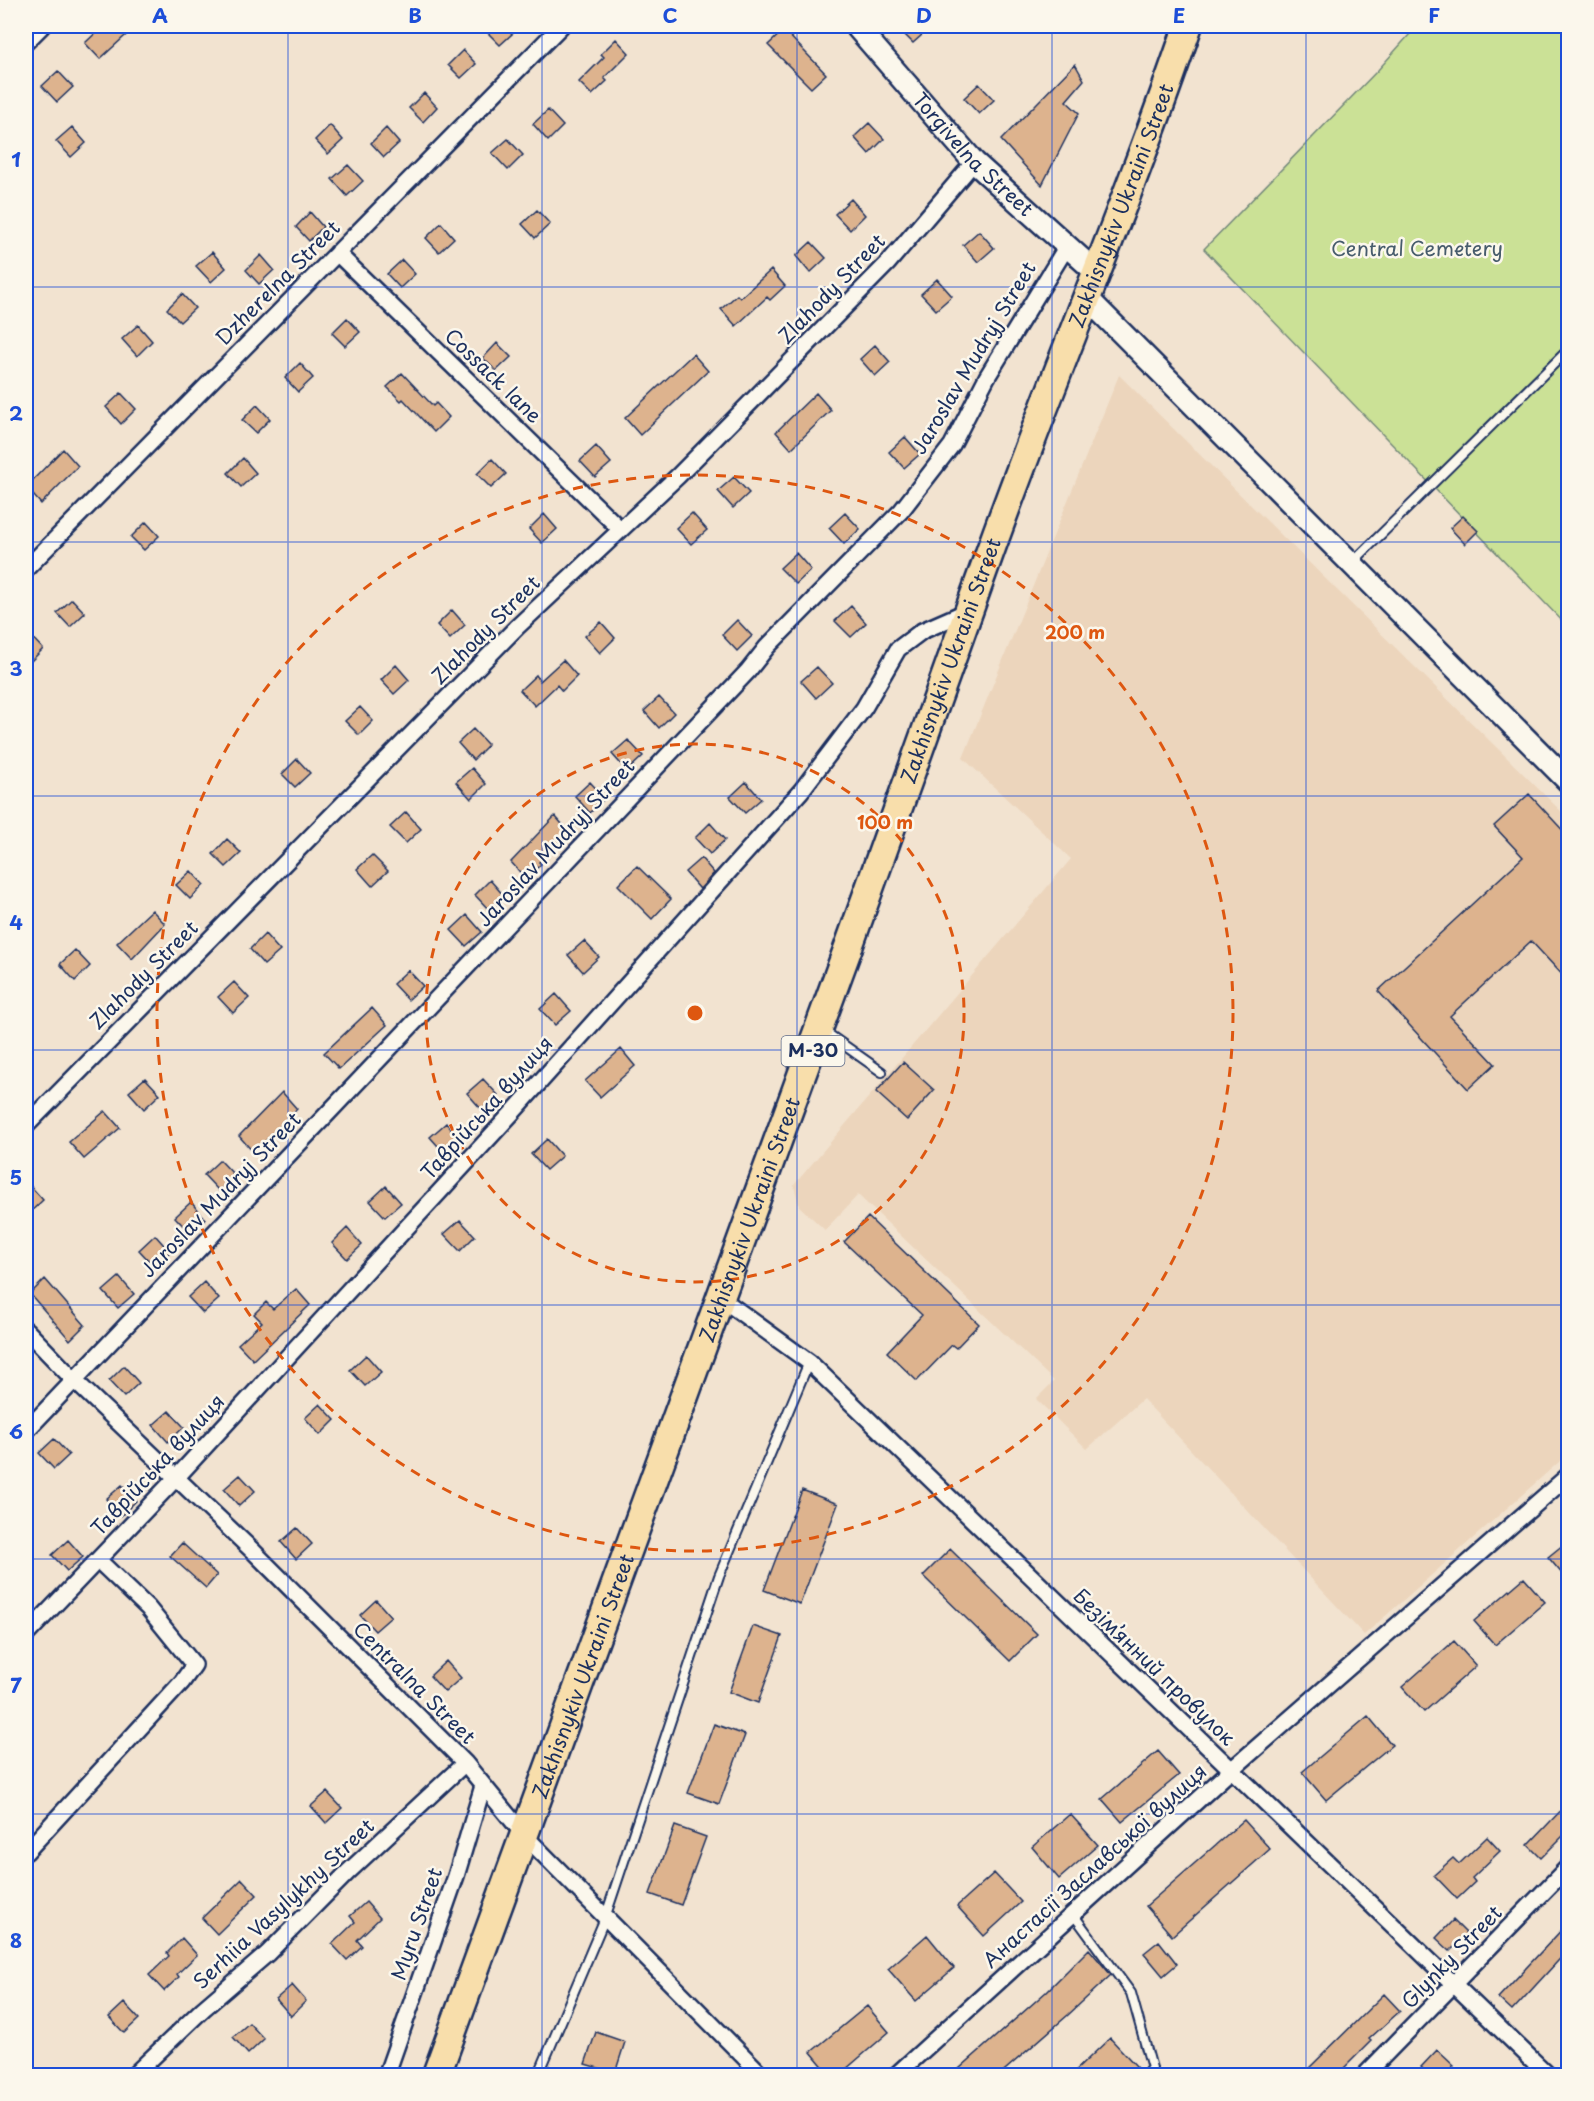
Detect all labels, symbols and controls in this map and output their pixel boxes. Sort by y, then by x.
text: A [152,0,168,30]
text: B [408,0,422,30]
text: C [662,0,678,30]
text: D [916,0,932,30]
text: E [1173,0,1185,30]
text: F [1428,0,1440,30]
street label: Zakhisnykiv Ukraini Street [1061,79,1181,332]
street label: Torgivelna Street [906,86,1041,223]
text: 1 [11,144,21,174]
street label: Dzherelna Street [208,213,347,352]
street label: Zlahody Street [771,226,892,350]
park label: Central Cemetery [1331,233,1503,263]
street label: Jaroslav Mudryj Street [904,255,1043,459]
street label: Cossack lane [438,321,549,430]
text: 2 [9,398,23,428]
street label: Zakhisnykiv Ukraini Street [892,534,1008,787]
street label: Zlahody Street [424,568,547,691]
text: 200 m [1045,618,1105,645]
text: 3 [9,653,23,683]
street label: Jaroslav Mudryj Street [469,752,641,933]
text: 100 m [857,808,913,835]
text: 4 [9,907,23,937]
street label: Zlahody Street [82,913,205,1036]
centre of rings [685,1003,705,1023]
street label: Таврійська вулиця [413,1029,559,1186]
road number: М-30 [782,1036,844,1066]
street label: Zakhisnykiv Ukraini Street [691,1093,807,1346]
street label: Jaroslav Mudryj Street [133,1105,307,1284]
text: 5 [10,1162,22,1192]
street label: Таврійська вулиця [83,1387,231,1542]
text: 6 [9,1416,23,1446]
street label: Zakhisnykiv Ukraini Street [524,1549,641,1803]
street label: Безімʼянний провулок [1067,1581,1243,1752]
street label: Centralna Street [346,1614,483,1751]
text: 7 [10,1670,22,1700]
street label: Анастасії Заславської вулиця [976,1756,1213,1974]
street label: Serhiia Vasylykhy Street [186,1811,381,1995]
street label: Myru Street [383,1863,449,1984]
street label: Glynky Street [1394,1898,1508,2015]
text: 8 [10,1925,22,1955]

